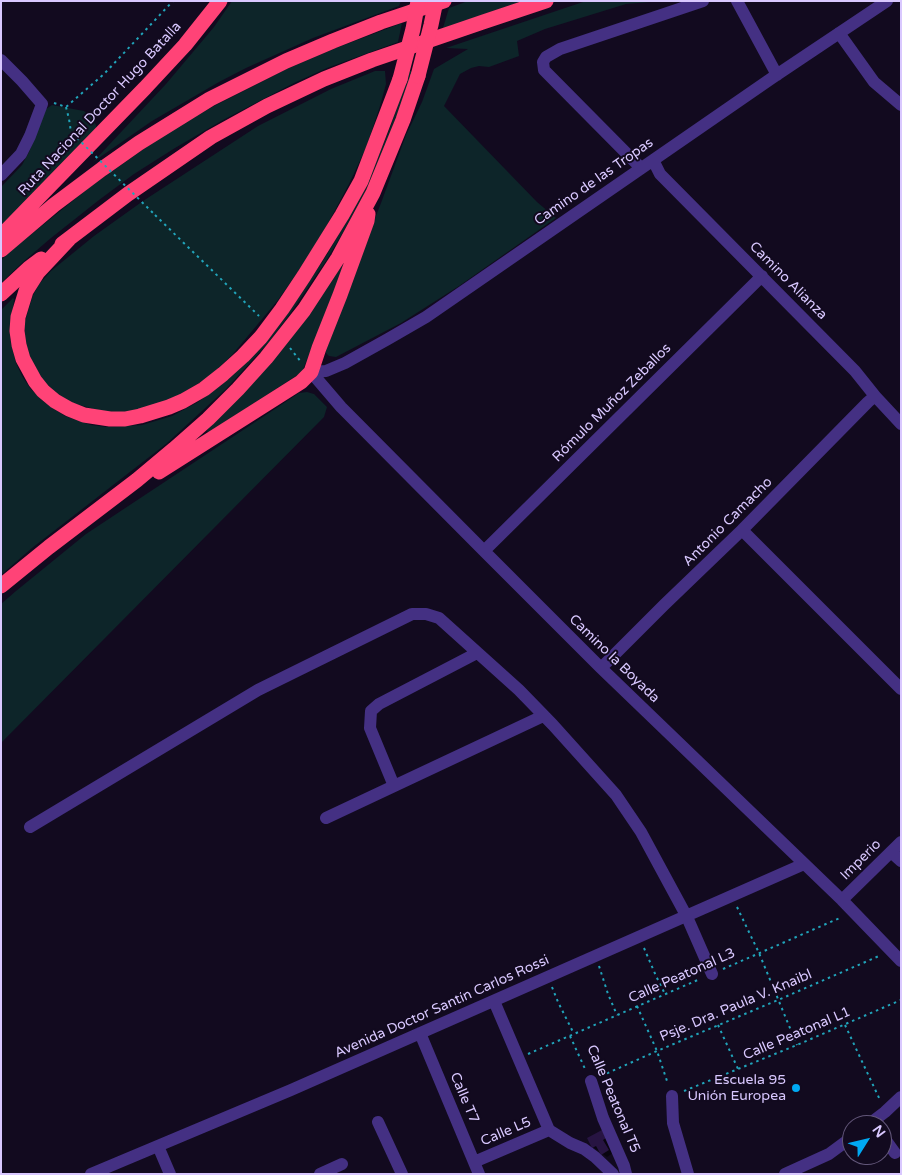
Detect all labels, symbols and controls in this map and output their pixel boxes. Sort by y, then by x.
street label: Ruta Nacional Doctor Hugo Batalla [15,19,185,199]
street label: Camino de las Tropas [531,135,657,229]
street label: Camino Alianza [746,239,830,323]
street label: Rómulo Muñoz Zeballos [549,340,675,466]
street label: Antonio Camacho [680,474,776,570]
street label: Camino la Boyada [565,611,663,707]
street label: Imperio [837,836,885,884]
street label: Calle Peatonal L3 [626,945,738,1007]
street label: Avenida Doctor Santín Carlos Rossi [332,952,552,1062]
street label: Psje. Dra. Paula V. Knaibl [657,966,815,1046]
street label: Calle Peatonal L1 [741,1004,853,1064]
street label: Calle Peatonal T5 [583,1043,643,1155]
street label: Calle T7 [446,1070,482,1126]
place label: Escuela 95 Unión Europea [687,1072,786,1104]
marker: Escuela 95 Unión Europea [790,1082,802,1094]
street label: Calle L5 [478,1114,534,1150]
north arrow [842,1115,892,1165]
text: N [869,1122,889,1141]

